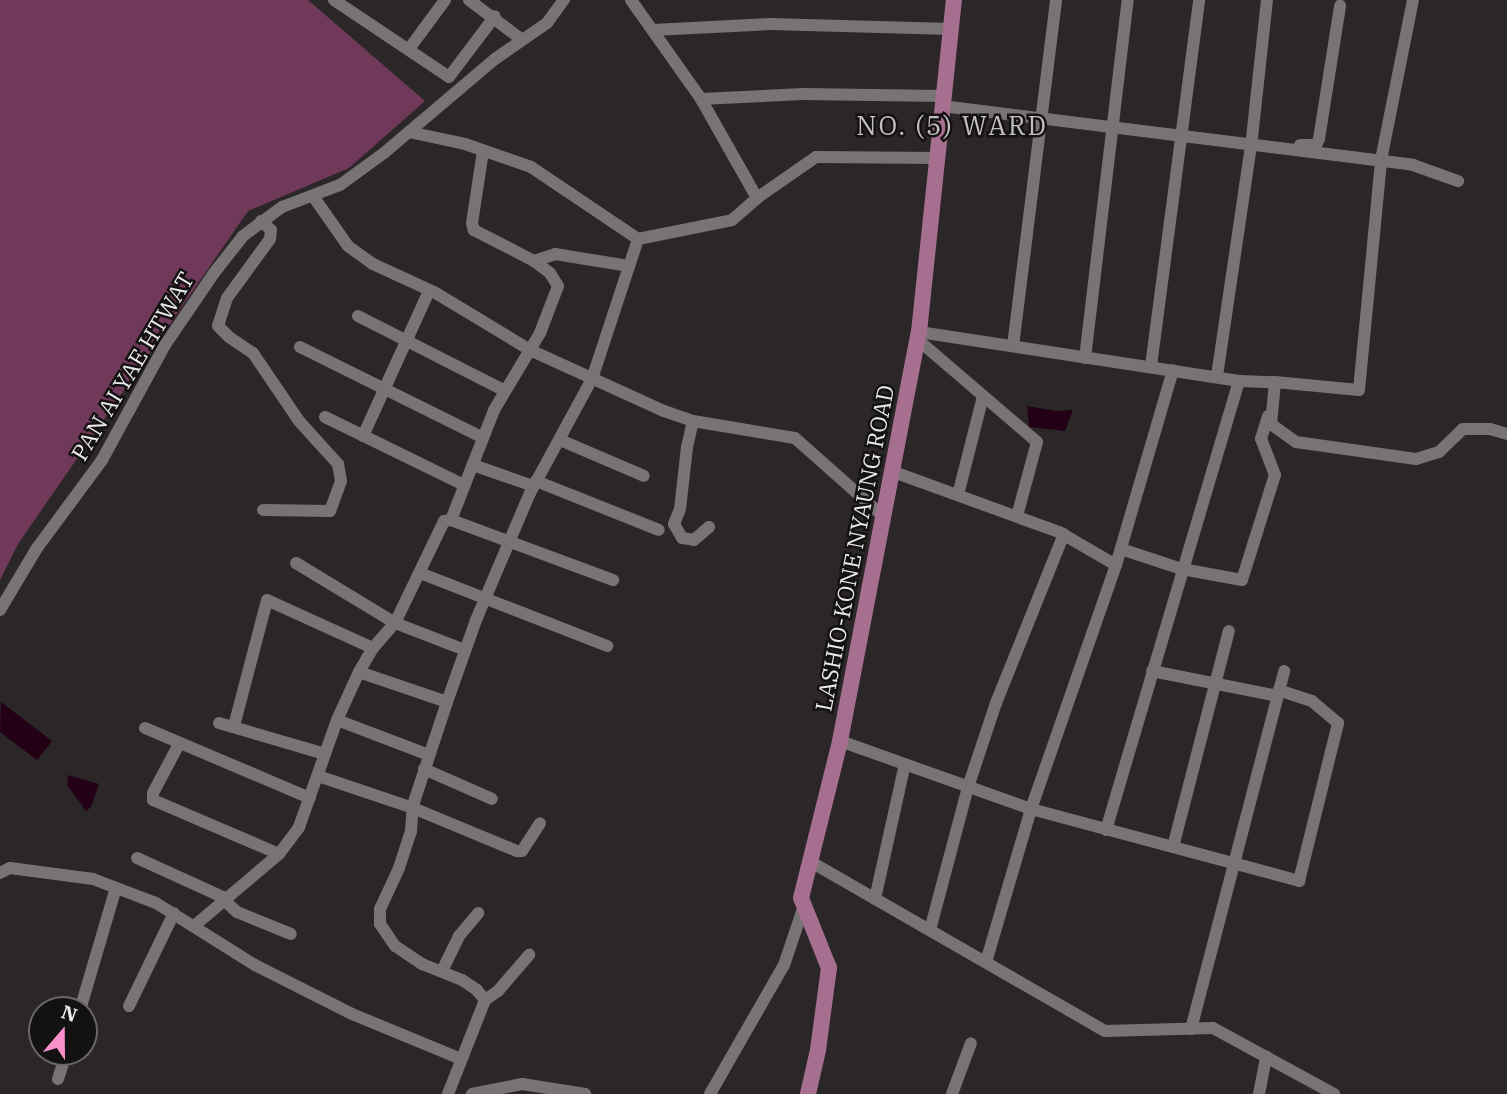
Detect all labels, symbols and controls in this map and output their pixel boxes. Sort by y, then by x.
district label: NO. (5) WARD [858,110,1046,142]
street label: PAN AI YAE HTWAT [65,267,199,465]
street label: LASHIO-KONE NYAUNG ROAD [809,383,899,713]
north arrow [28,996,98,1066]
text: N [58,999,81,1027]

